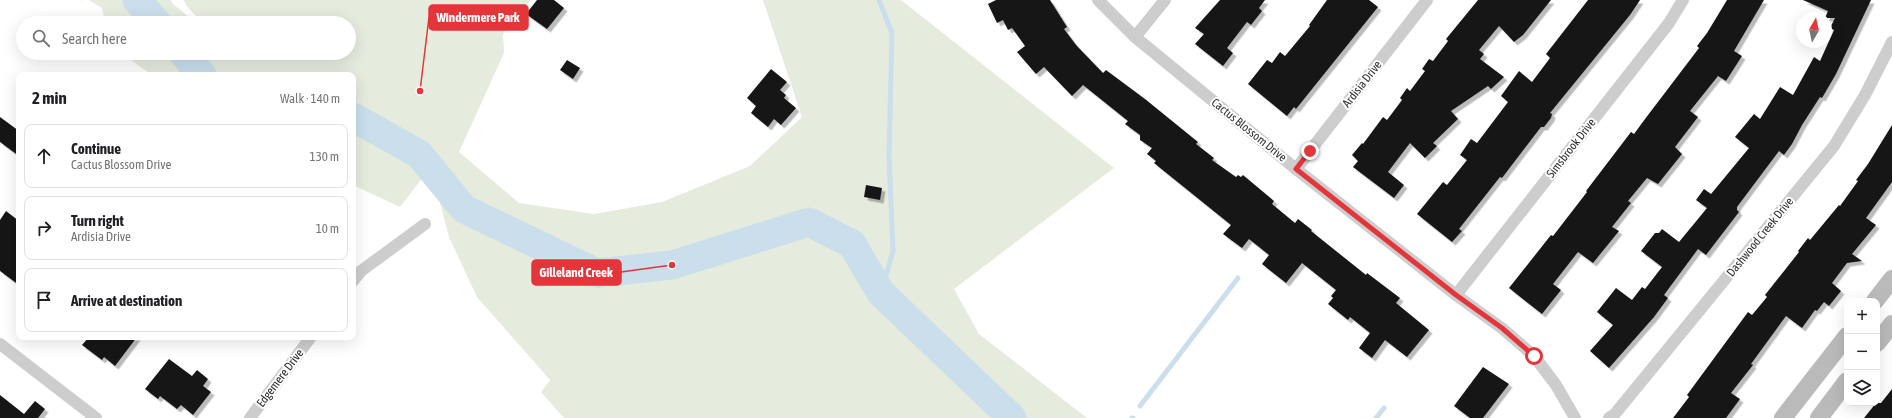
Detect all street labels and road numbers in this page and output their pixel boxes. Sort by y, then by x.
street label: Ardisia Drive [1339,58,1385,110]
street label: Cactus Blossom Drive [1209,95,1289,165]
street label: Simsbrook Drive [1544,116,1598,180]
street label: Dashwood Creek Drive [1724,195,1796,279]
street label: Edgemere Drive [254,346,306,410]

